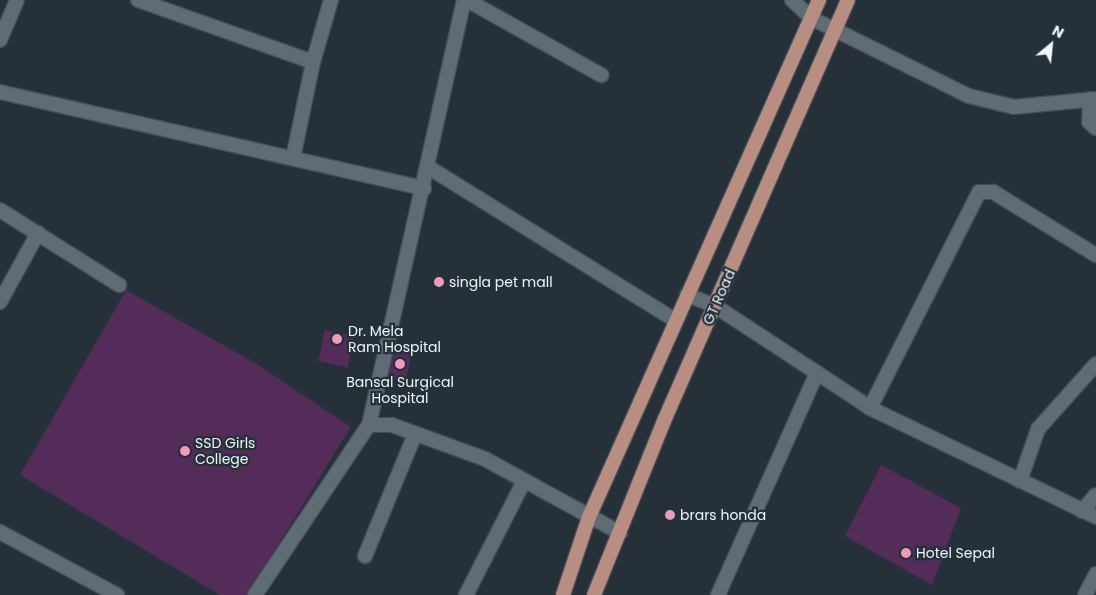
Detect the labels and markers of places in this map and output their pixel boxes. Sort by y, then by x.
place label: singla pet mall [449,274,553,290]
marker: singla pet mall [433,276,445,288]
place label: Dr. Mela Ram Hospital [348,323,441,356]
marker: Dr. Mela Ram Hospital [330,332,344,346]
marker: Bansal Surgical Hospital [393,357,407,371]
place label: Bansal Surgical Hospital [346,374,454,407]
place label: SSD Girls College [195,435,255,468]
marker: SSD Girls College [179,445,191,457]
place label: brars honda [680,507,766,523]
marker: brars honda [664,509,676,521]
place label: Hotel Sepal [916,545,995,561]
marker: Hotel Sepal [900,547,912,559]

